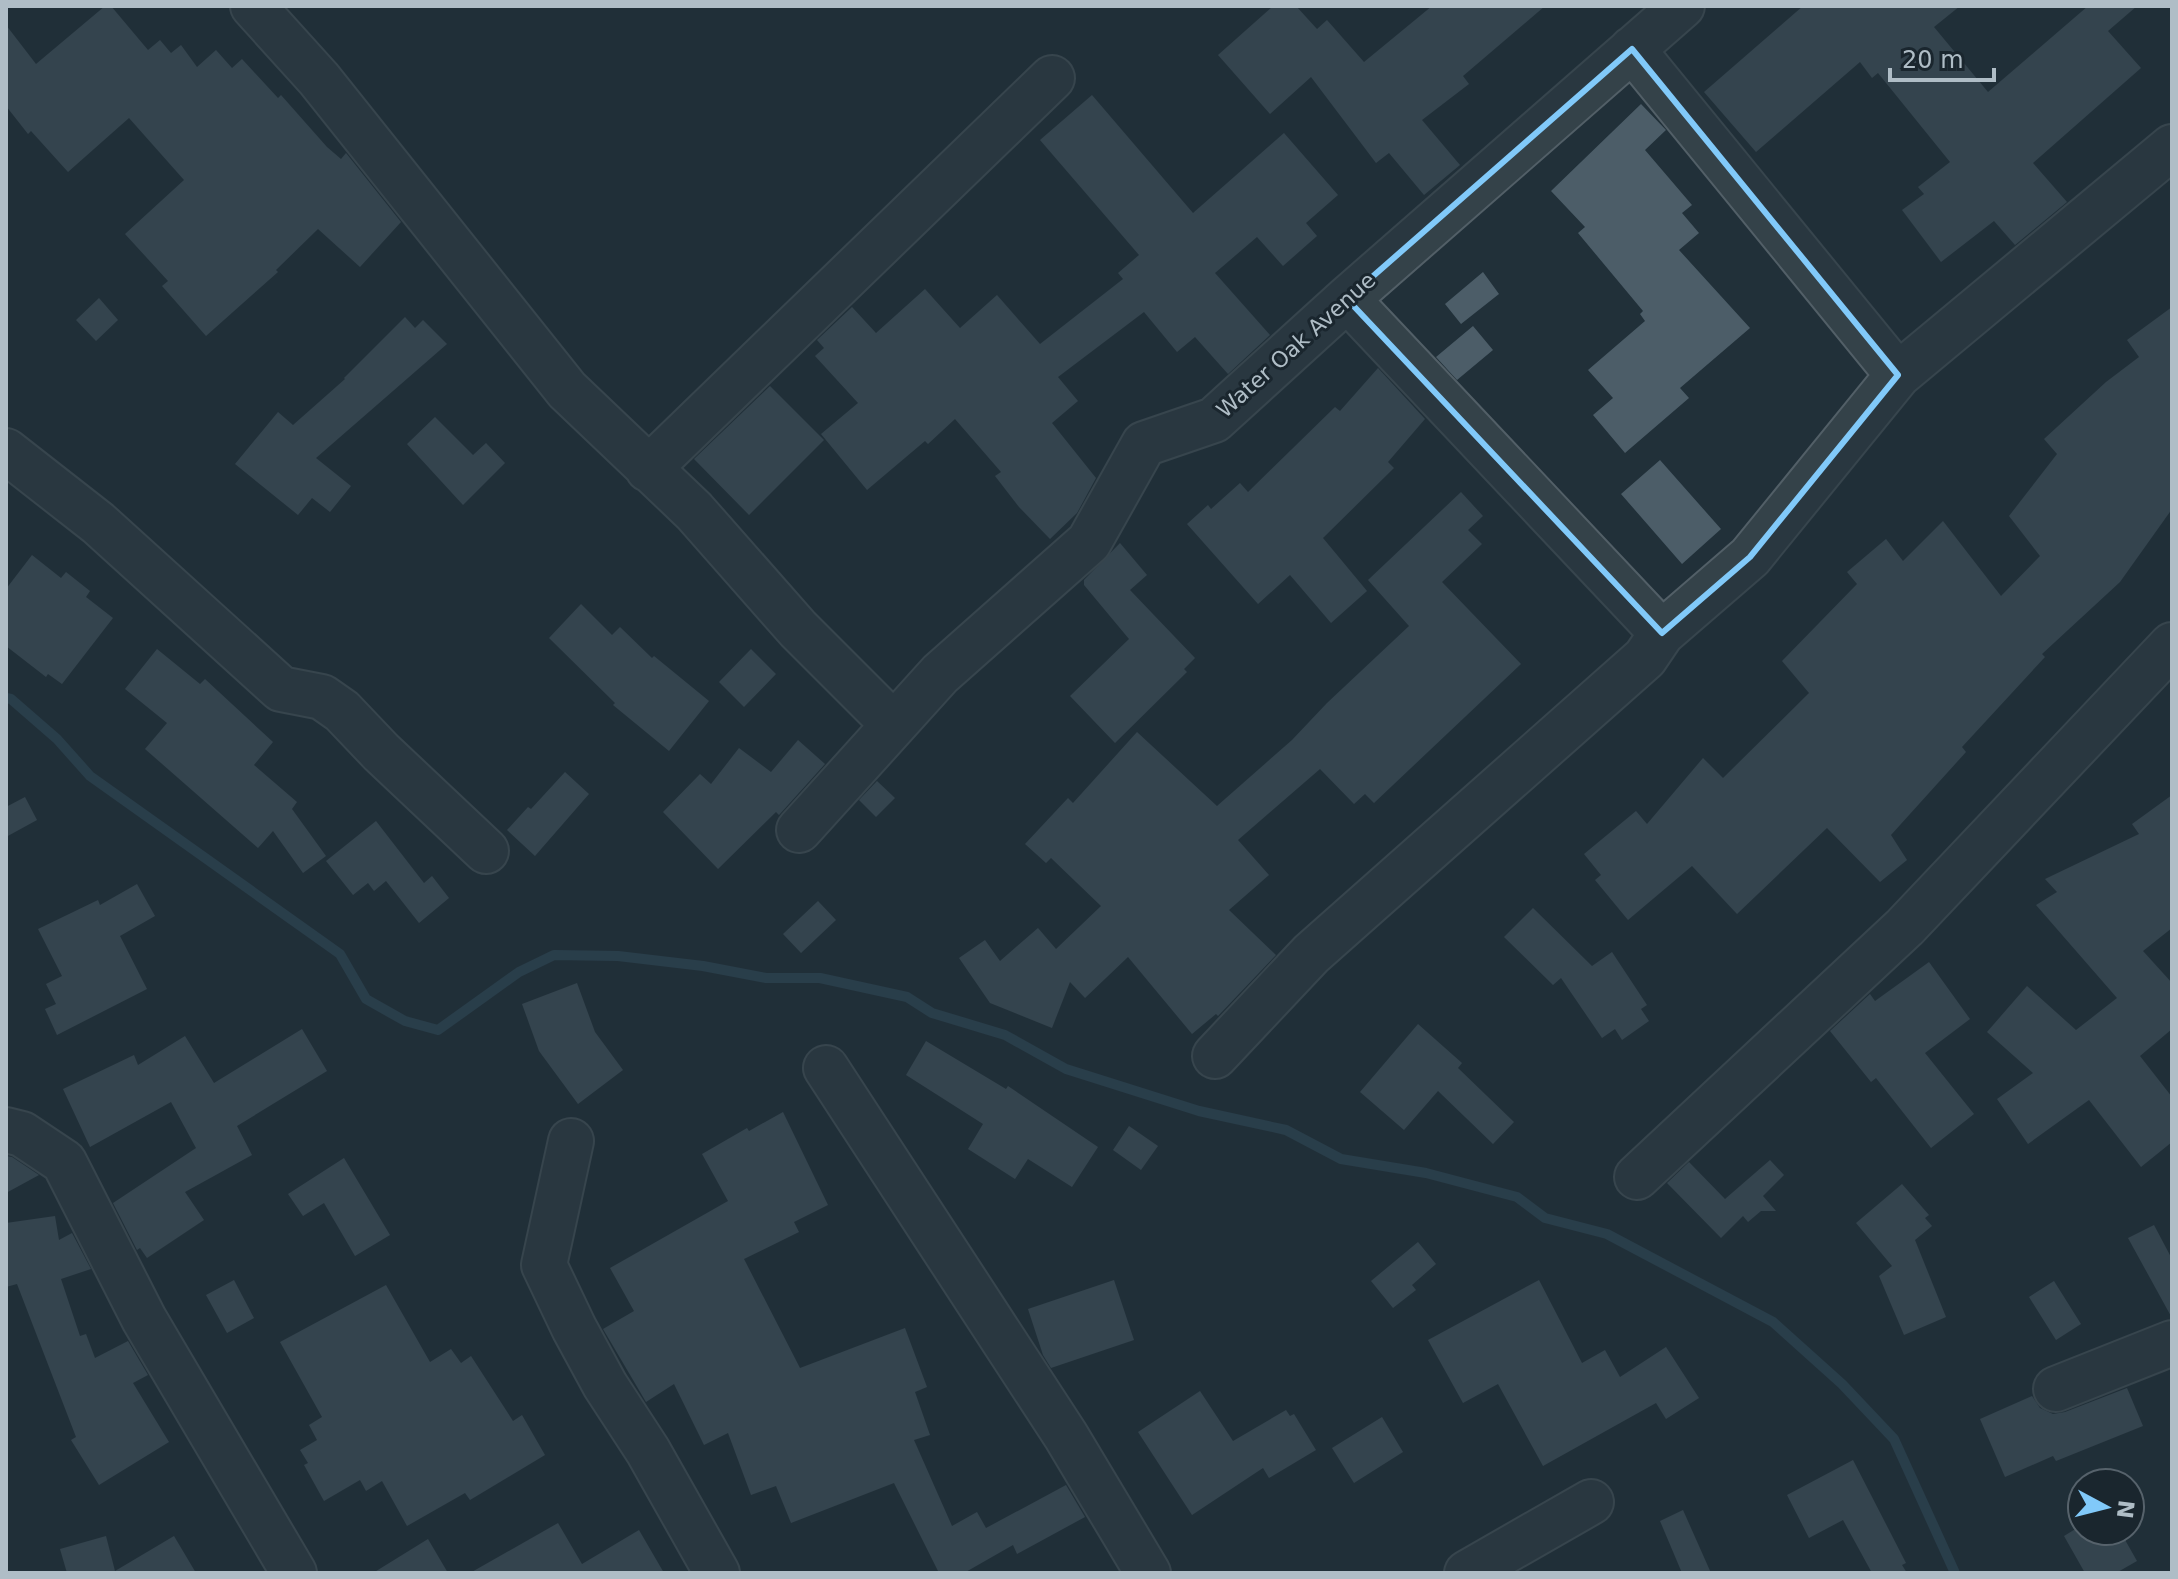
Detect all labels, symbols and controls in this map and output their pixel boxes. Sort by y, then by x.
scale bar [1890,32,1994,82]
text: 20 m [1902,46,1964,74]
street label: Water Oak Avenue [1212,267,1380,423]
north arrow [2066,1467,2146,1547]
text: N [2112,1499,2139,1520]

